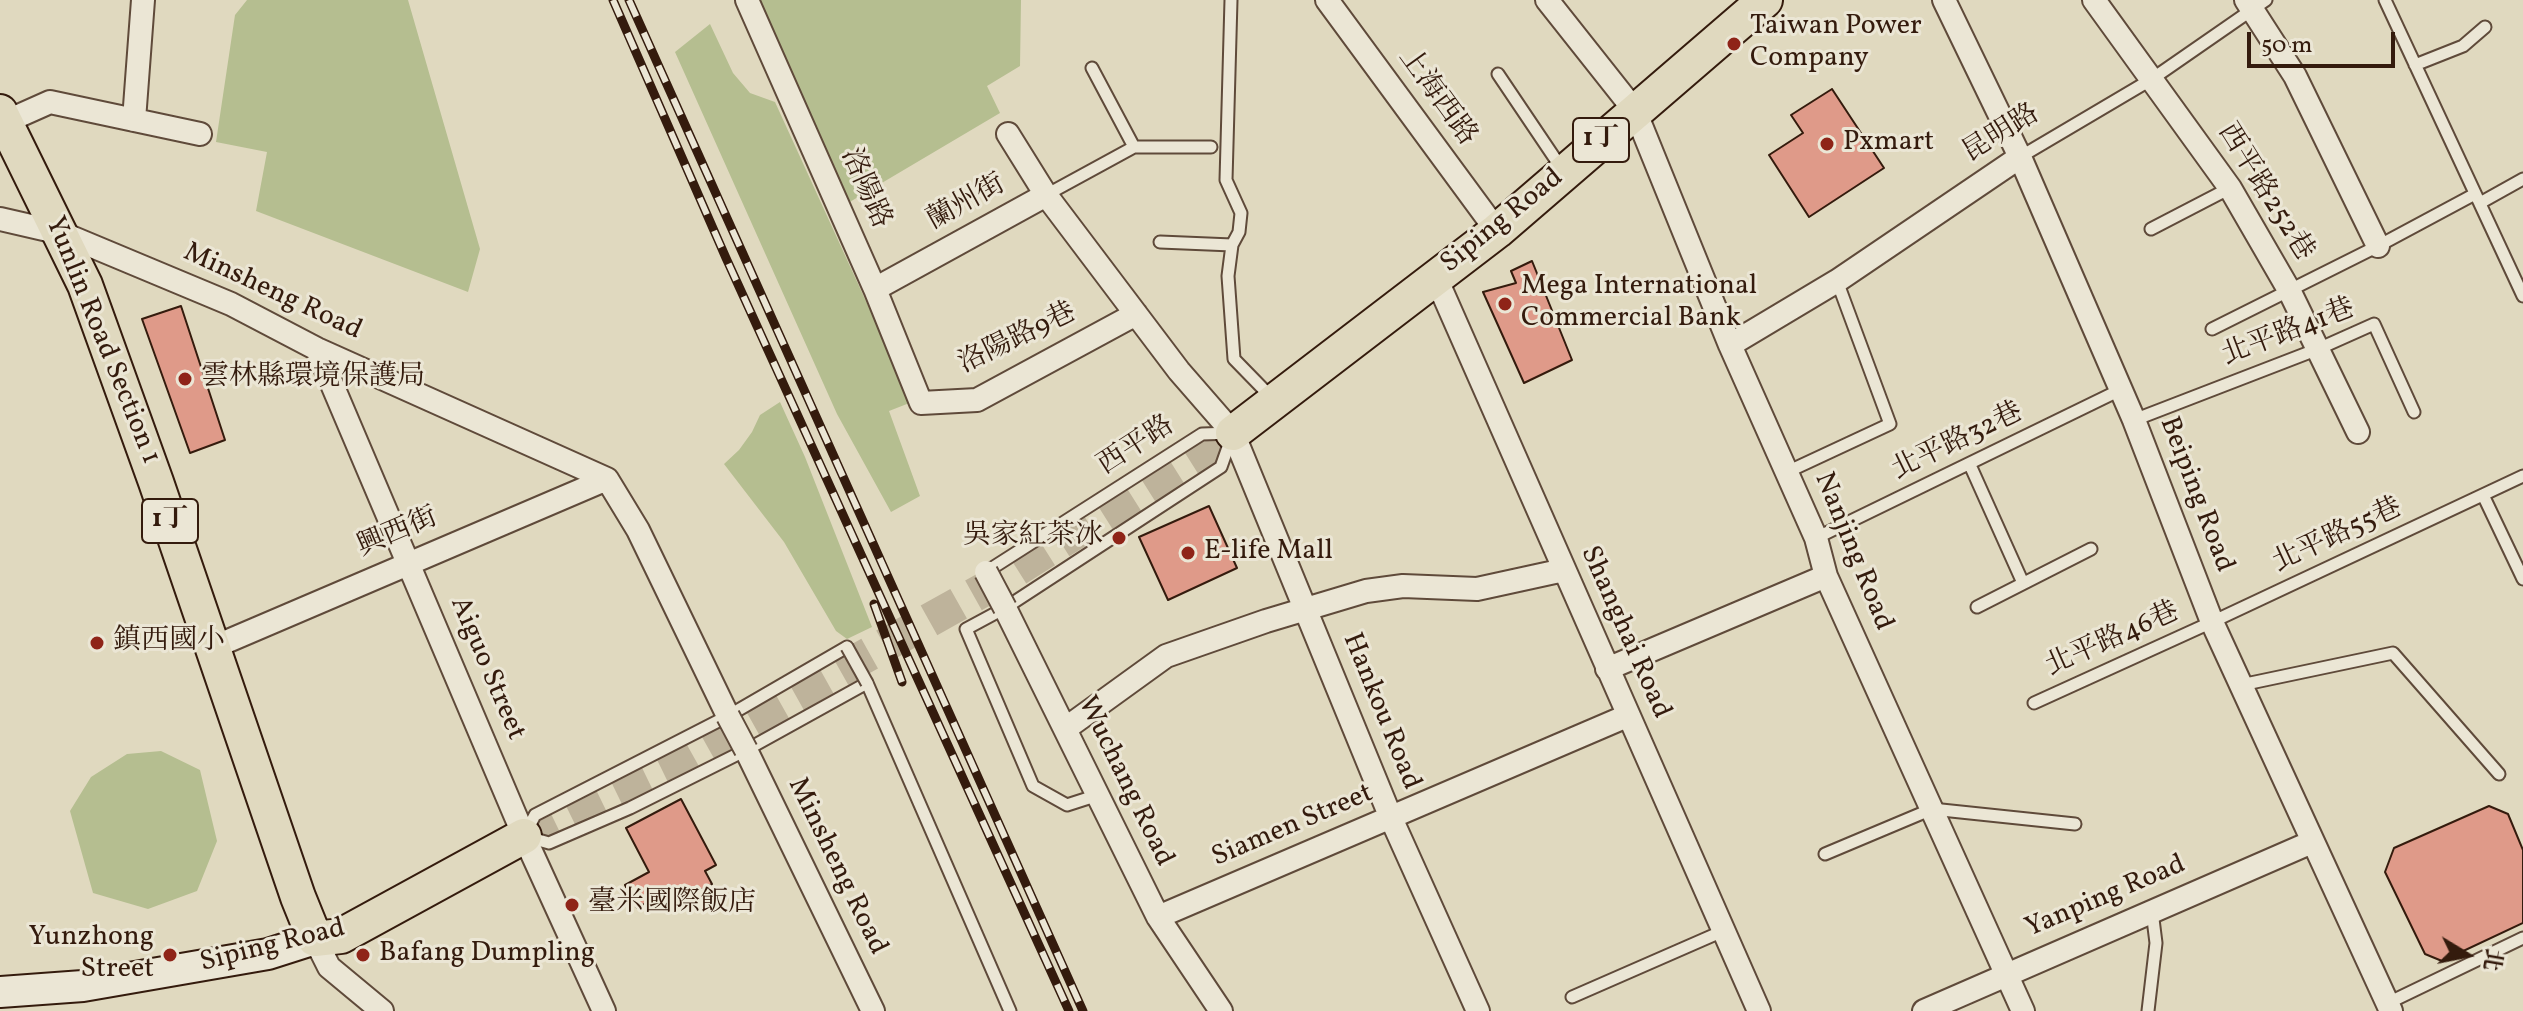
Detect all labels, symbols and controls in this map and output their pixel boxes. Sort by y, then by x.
place label: Taiwan Power Company [1750,11,1922,77]
scale bar [2251,16,2399,66]
text: 50 m [2261,29,2313,63]
marker: Taiwan Power Company [1725,35,1743,53]
street label: 上海西路 [1389,43,1483,153]
street label: 昆明路 [1957,98,2047,172]
road number: 1丁 [1573,118,1629,162]
street label: 西平路252巷 [2209,118,2319,268]
place label: Pxmart [1843,127,1934,161]
marker: Pxmart [1818,135,1836,153]
street label: 洛陽路 [832,144,896,234]
street label: Siping Road [1435,162,1571,282]
street label: 蘭州街 [922,169,1012,239]
street label: Yunlin Road Section 1 [36,212,166,470]
street label: Minsheng Road [177,237,367,349]
place label: Mega International Commercial Bank [1521,271,1757,337]
street label: 北平路41巷 [2218,293,2360,375]
marker: Mega International Commercial Bank [1496,295,1514,313]
street label: 洛陽路9巷 [954,297,1082,383]
place label: 雲林縣環境保護局 [201,362,425,396]
marker: 雲林縣環境保護局 [176,370,194,388]
street label: 北平路32巷 [1887,397,2029,489]
street label: 西平路 [1093,410,1181,484]
street label: Beiping Road [2150,413,2240,577]
street label: Nanjing Road [1805,468,1899,636]
street label: 北平路55巷 [2268,492,2408,582]
road number: 1丁 [142,499,198,543]
street label: 興西街 [353,502,443,566]
place label: 吳家紅茶冰 [963,521,1103,555]
marker: 吳家紅茶冰 [1110,529,1128,547]
place label: E-life Mall [1204,536,1333,570]
street label: Shanghai Road [1571,542,1677,724]
marker: E-life Mall [1179,544,1197,562]
street label: Aiguo Street [441,592,531,746]
street label: 北平路46巷 [2041,597,2185,685]
place label: 鎮西國小 [113,626,225,660]
street label: Hankou Road [1333,629,1427,795]
marker: 鎮西國小 [88,634,106,652]
street label: Wuchang Road [1068,691,1180,873]
street label: Minsheng Road [779,773,893,961]
street label: Siamen Street [1207,778,1379,876]
street label: Yanping Road [2021,849,2191,947]
place label: 臺米國際飯店 [588,888,756,922]
marker: 臺米國際飯店 [563,896,581,914]
street label: Siping Road [197,913,349,981]
north arrow [2427,915,2507,995]
place label: Yunzhong Street [29,922,154,988]
place label: Bafang Dumpling [379,938,595,972]
marker: Yunzhong Street [161,946,179,964]
marker: Bafang Dumpling [354,946,372,964]
text: 北 [2474,946,2508,973]

